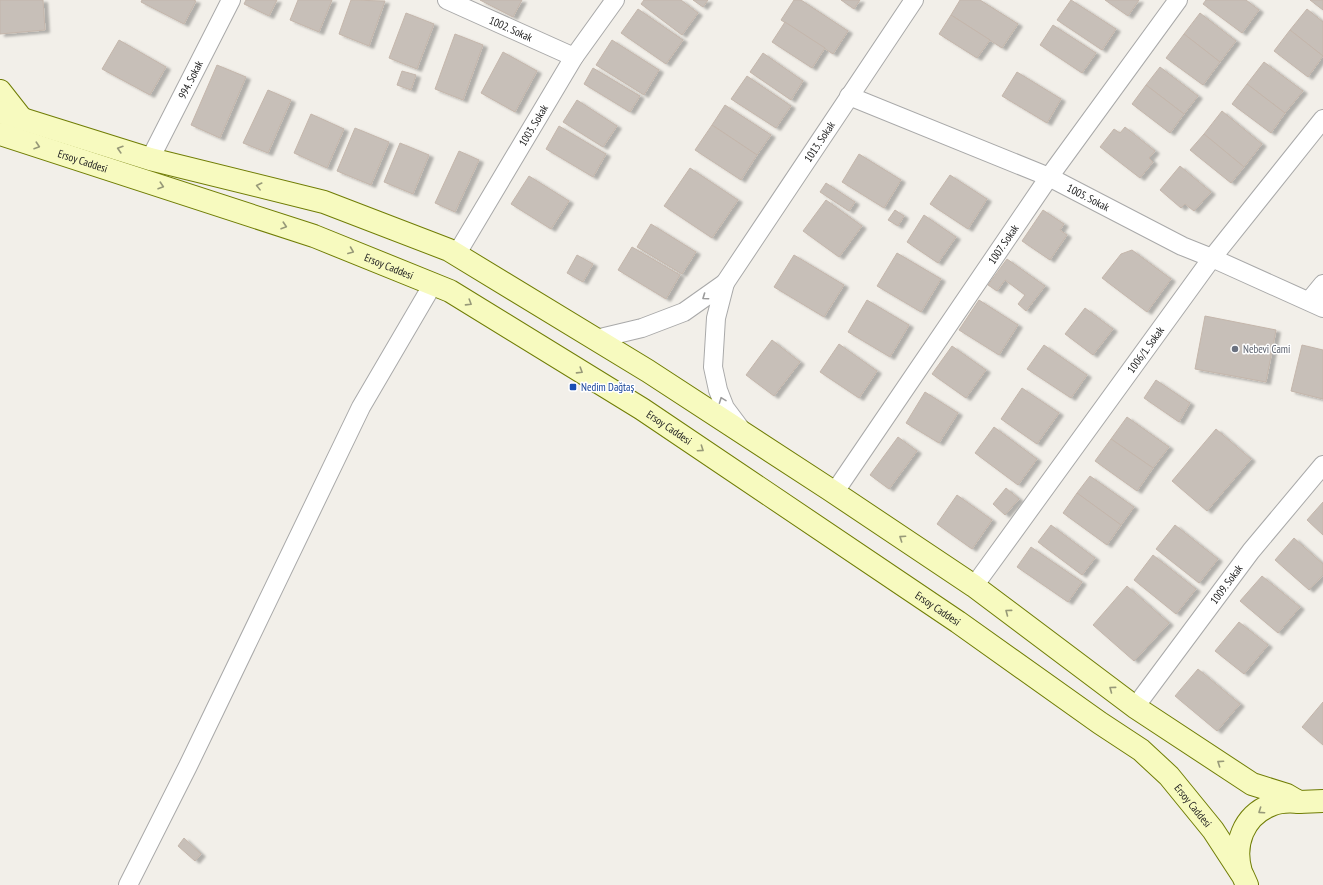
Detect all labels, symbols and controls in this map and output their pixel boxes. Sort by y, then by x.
street label: 1002. Sokak [487,13,535,45]
street label: 994. Sokak [175,58,206,101]
street label: 1003. Sokak [516,101,551,149]
street label: 1013. Sokak [801,118,838,165]
one-way arrow [33,141,40,150]
one-way arrow [117,145,124,154]
street label: Ersoy Caddesi [56,146,110,176]
one-way arrow [157,181,164,190]
street label: 1005. Sokak [1065,181,1112,214]
one-way arrow [256,182,263,191]
street label: 1007. Sokak [985,221,1022,267]
one-way arrow [281,222,288,230]
one-way arrow [347,246,354,254]
street label: Ersoy Caddesi [362,250,416,283]
one-way arrow [702,292,709,299]
one-way arrow [465,298,472,306]
street label: 1006/1. Sokak [1124,323,1167,376]
place label: Nebevi Cami [1243,342,1290,356]
marker: Nebevi Cami [1230,344,1240,354]
one-way arrow [576,366,583,374]
place label: Nedim Dağtaş [581,380,634,394]
marker: Nedim Dağtaş [568,382,578,392]
one-way arrow [718,396,726,403]
street label: Ersoy Caddesi [644,407,695,448]
one-way arrow [697,444,704,452]
one-way arrow [899,535,906,542]
street label: 1009. Sokak [1207,561,1246,607]
street label: Ersoy Caddesi [912,588,963,629]
one-way arrow [1006,609,1013,616]
one-way arrow [1110,687,1117,694]
one-way arrow [1217,760,1224,768]
street label: Ersoy Caddesi [1171,781,1215,830]
one-way arrow [1258,806,1265,814]

